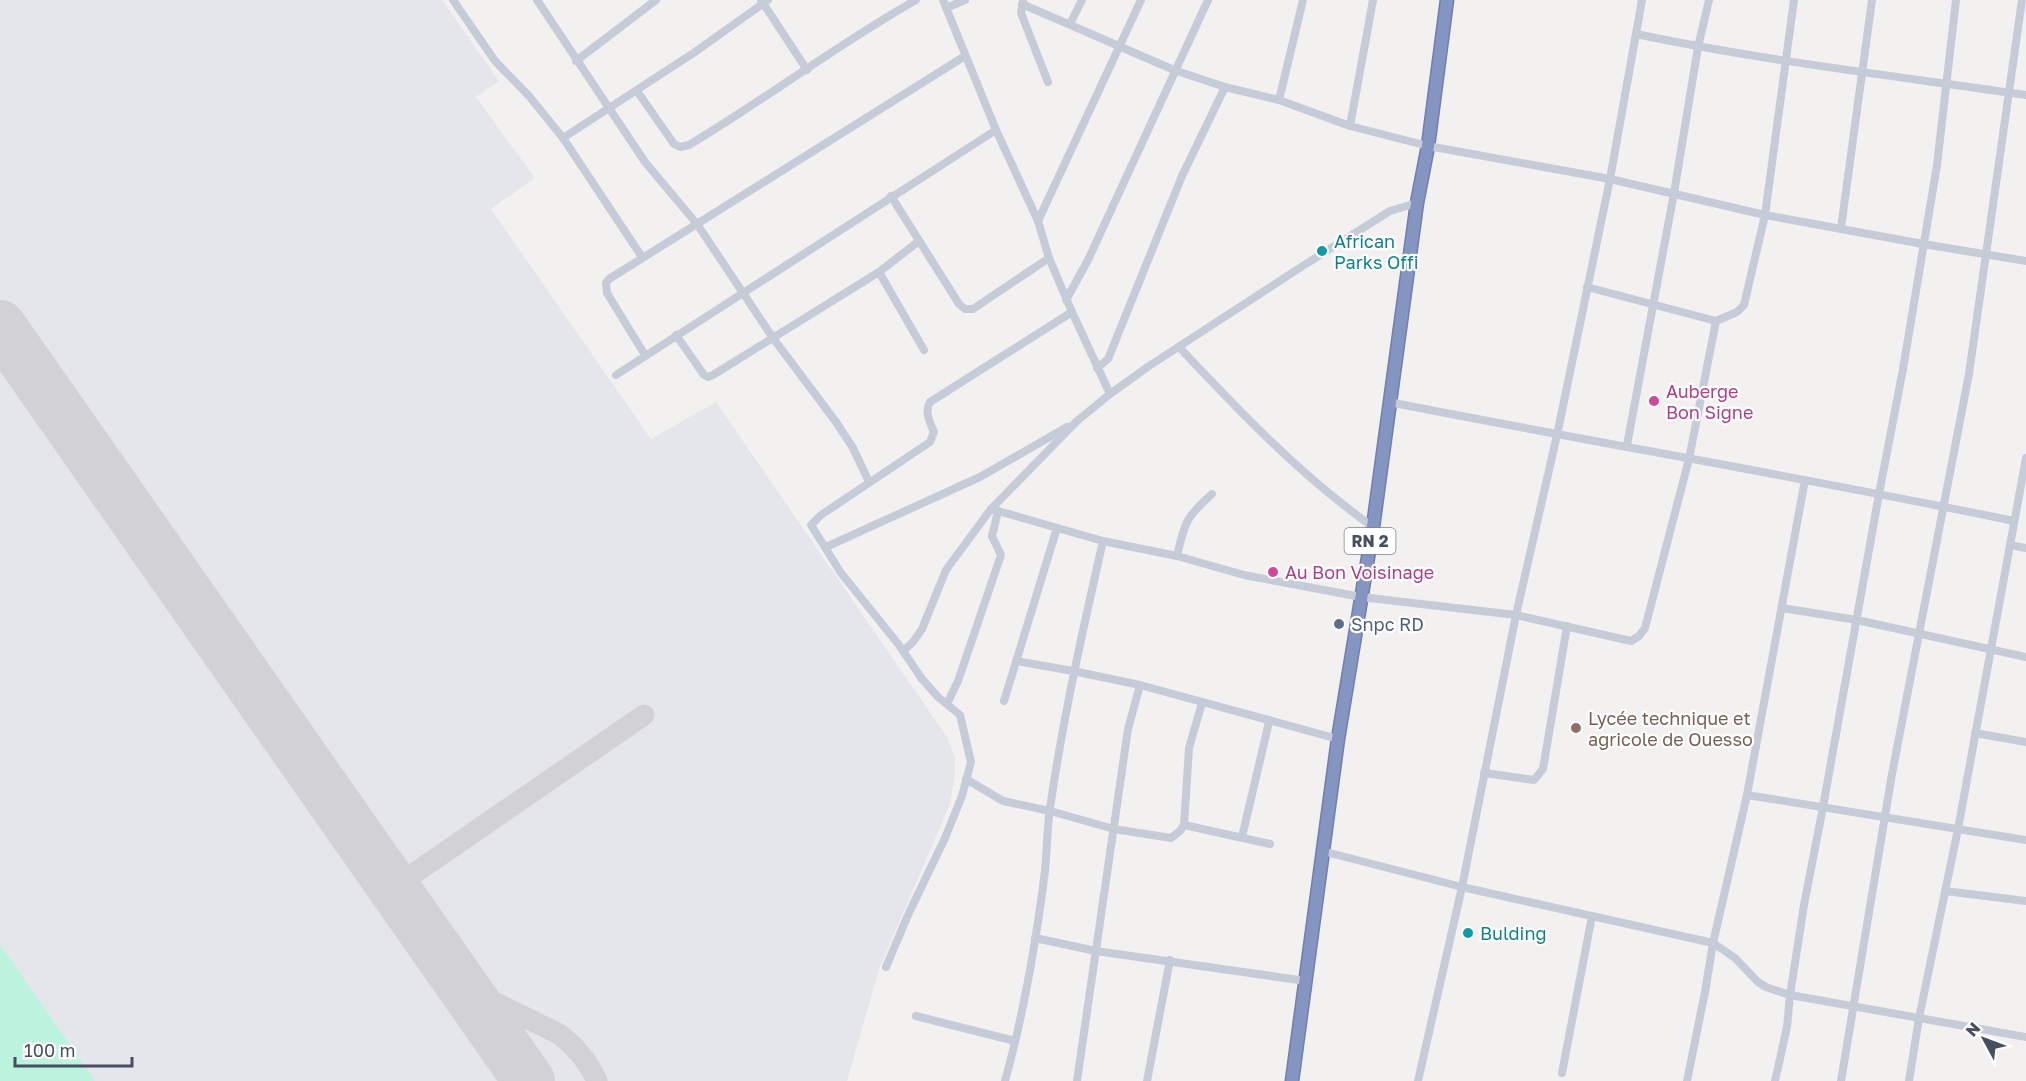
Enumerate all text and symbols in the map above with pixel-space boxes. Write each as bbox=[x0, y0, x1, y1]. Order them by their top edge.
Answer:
place label: African Parks Offi bbox=[1334, 230, 1418, 273]
marker: African Parks Offi bbox=[1315, 244, 1329, 258]
place label: Auberge Bon Signe bbox=[1666, 380, 1753, 423]
marker: Auberge Bon Signe bbox=[1647, 394, 1661, 408]
road number: RN 2 bbox=[1344, 528, 1396, 554]
place label: Au Bon Voisinage bbox=[1285, 561, 1434, 583]
marker: Au Bon Voisinage bbox=[1266, 565, 1280, 579]
place label: Snpc RD bbox=[1351, 613, 1424, 635]
marker: Snpc RD bbox=[1332, 617, 1346, 631]
place label: Lycée technique et agricole de Ouesso bbox=[1588, 707, 1753, 750]
marker: Lycée technique et agricole de Ouesso bbox=[1569, 721, 1583, 735]
place label: Bulding bbox=[1480, 922, 1547, 944]
marker: Bulding bbox=[1461, 926, 1475, 940]
north arrow bbox=[1954, 1009, 2014, 1069]
text: N bbox=[1961, 1018, 1984, 1040]
scale bar bbox=[15, 1030, 132, 1068]
text: 100 m bbox=[24, 1039, 75, 1061]

